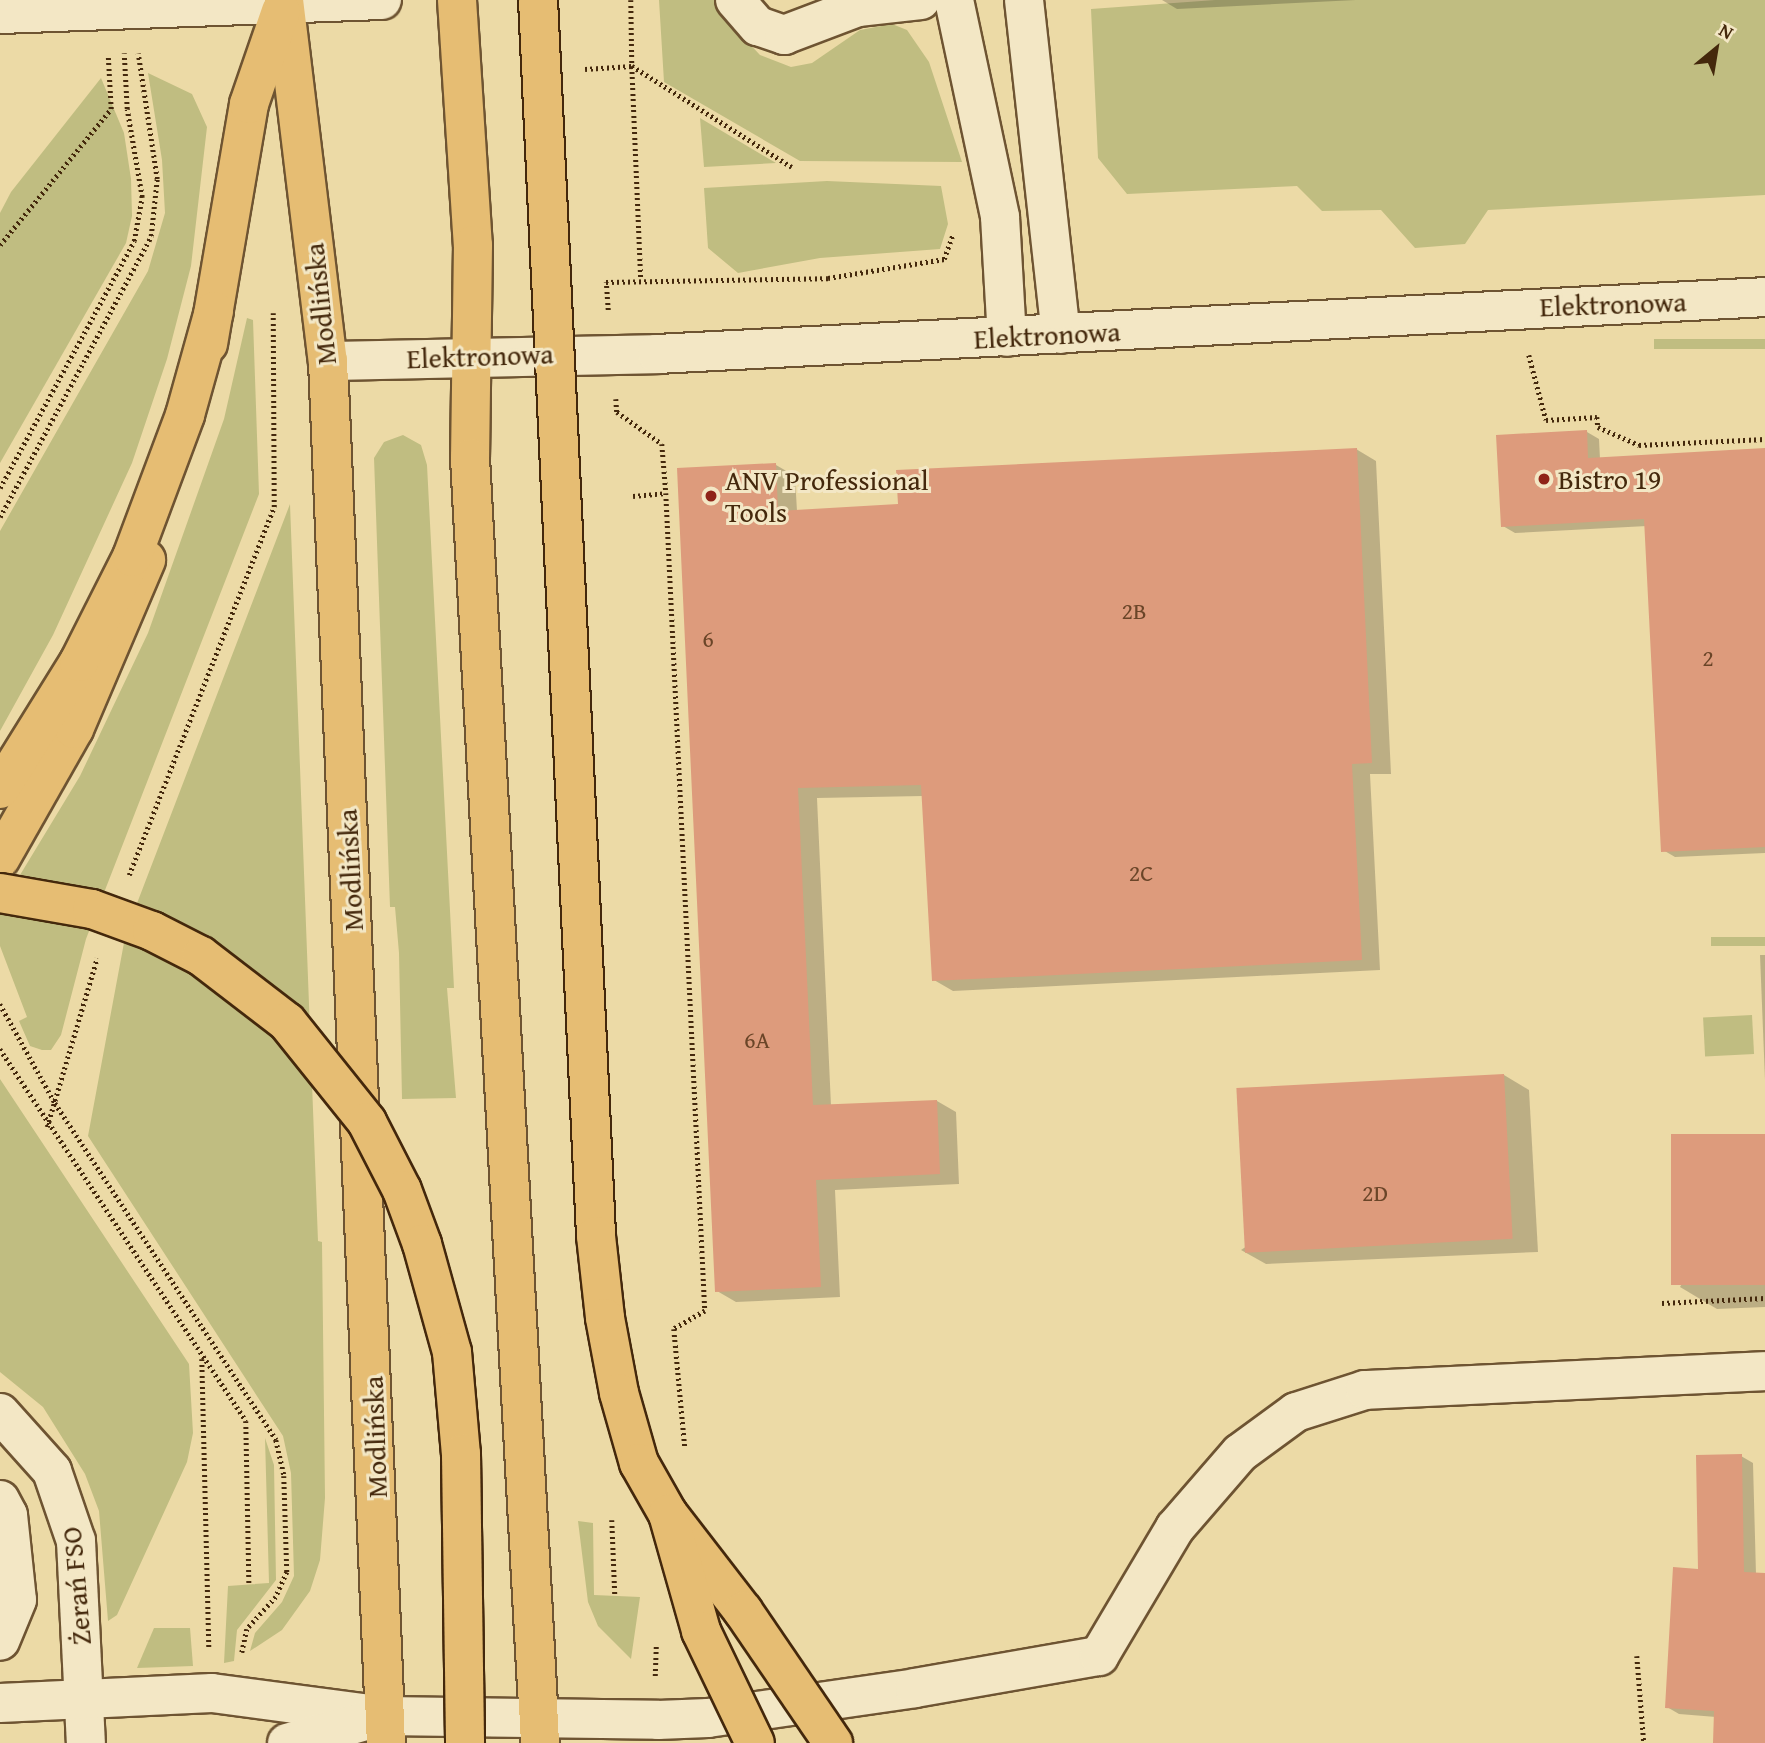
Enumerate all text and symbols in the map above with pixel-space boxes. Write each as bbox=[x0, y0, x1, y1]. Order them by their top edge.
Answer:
north arrow bbox=[1681, 14, 1751, 84]
text: N bbox=[1714, 16, 1739, 46]
street label: Modlińska bbox=[297, 241, 343, 367]
street label: Elektronowa bbox=[1539, 285, 1687, 323]
street label: Elektronowa bbox=[973, 314, 1121, 356]
street label: Elektronowa bbox=[406, 337, 554, 375]
place label: Bistro 19 bbox=[1558, 462, 1661, 496]
place label: ANV Professional Tools bbox=[725, 463, 929, 529]
marker: Bistro 19 bbox=[1536, 471, 1552, 487]
marker: ANV Professional Tools bbox=[703, 488, 719, 504]
house number: 2B bbox=[1121, 597, 1147, 625]
house number: 6 bbox=[702, 625, 714, 653]
house number: 2 bbox=[1702, 644, 1714, 672]
street label: Modlińska bbox=[330, 808, 370, 932]
house number: 2C bbox=[1129, 859, 1153, 887]
house number: 6A bbox=[744, 1026, 770, 1054]
house number: 2D bbox=[1362, 1179, 1388, 1207]
street label: Modlińska bbox=[356, 1375, 394, 1499]
street label: Żerań FSO bbox=[54, 1525, 98, 1647]

